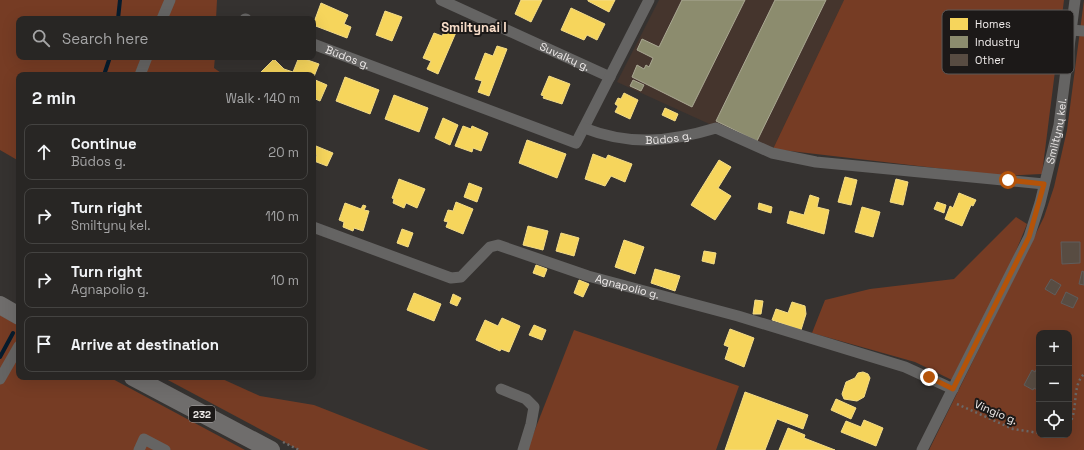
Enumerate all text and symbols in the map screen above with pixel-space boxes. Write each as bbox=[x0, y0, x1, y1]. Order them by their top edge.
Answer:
legend bbox=[942, 10, 1074, 74]
search box bbox=[16, 16, 316, 60]
text: Homes bbox=[975, 17, 1011, 31]
district label: Smiltynai I bbox=[441, 19, 507, 36]
icon: search bbox=[30, 27, 52, 49]
text: Search here bbox=[62, 29, 148, 48]
text: Industry bbox=[975, 35, 1020, 49]
street label: Suvalkų g. bbox=[537, 39, 592, 74]
street label: Būdos g. bbox=[323, 42, 372, 72]
text: Other bbox=[975, 53, 1005, 67]
text: 2 min bbox=[32, 87, 76, 109]
text: Walk · 140 m bbox=[226, 90, 300, 107]
street label: Smiltynų kel. bbox=[1043, 97, 1069, 166]
street label: Būdos g. bbox=[645, 128, 693, 147]
text: Continue bbox=[71, 134, 137, 153]
icon: ahead bbox=[33, 141, 55, 163]
text: 20 m bbox=[268, 144, 299, 161]
text: Būdos g. bbox=[71, 153, 126, 170]
route start bbox=[999, 171, 1017, 189]
text: Turn right bbox=[71, 198, 142, 217]
icon: right bbox=[33, 205, 55, 227]
text: 110 m bbox=[265, 208, 299, 225]
text: Smiltynų kel. bbox=[71, 217, 150, 234]
text: Turn right bbox=[71, 262, 142, 281]
icon: right bbox=[33, 269, 55, 291]
street label: Agnapolio g. bbox=[594, 271, 661, 302]
text: 10 m bbox=[271, 272, 299, 289]
text: Agnapolio g. bbox=[71, 281, 149, 298]
map controls bbox=[1036, 330, 1072, 438]
button: + bbox=[1036, 330, 1072, 366]
icon: arrive bbox=[33, 333, 55, 355]
text: Arrive at destination bbox=[71, 335, 219, 354]
button: − bbox=[1036, 366, 1072, 402]
route end bbox=[920, 368, 938, 386]
street label: Vingio g. bbox=[972, 397, 1020, 427]
button: locate bbox=[1036, 402, 1072, 438]
road number: 232 bbox=[189, 406, 215, 422]

